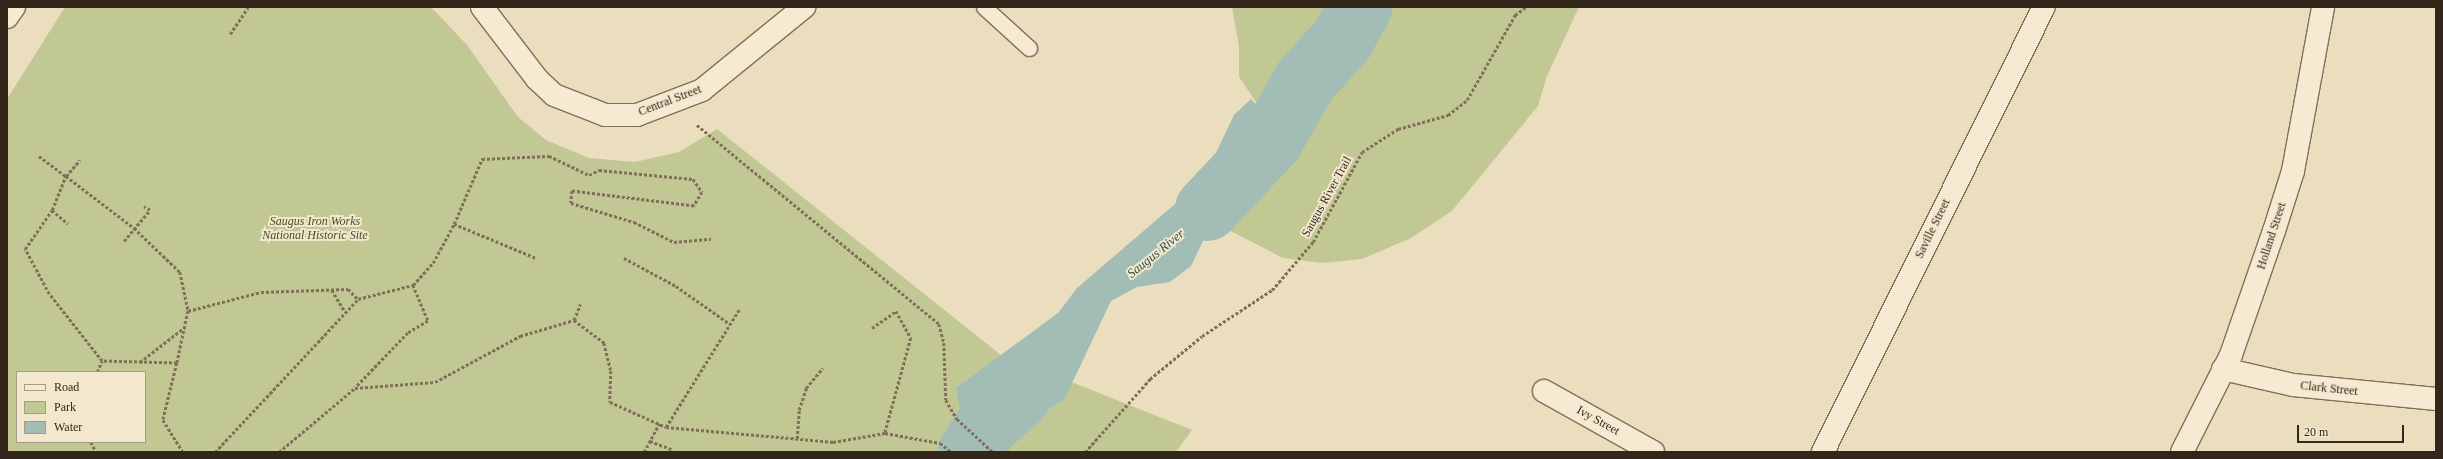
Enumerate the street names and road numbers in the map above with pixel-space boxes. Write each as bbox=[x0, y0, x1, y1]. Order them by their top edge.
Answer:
street label: Central Street bbox=[636, 82, 704, 120]
street label: Saugus River Trail bbox=[1299, 154, 1355, 240]
street label: Saville Street bbox=[1912, 197, 1954, 261]
street label: Holland Street bbox=[2254, 201, 2290, 271]
street label: Clark Street bbox=[2300, 379, 2358, 399]
street label: Ivy Street bbox=[1574, 403, 1622, 439]

